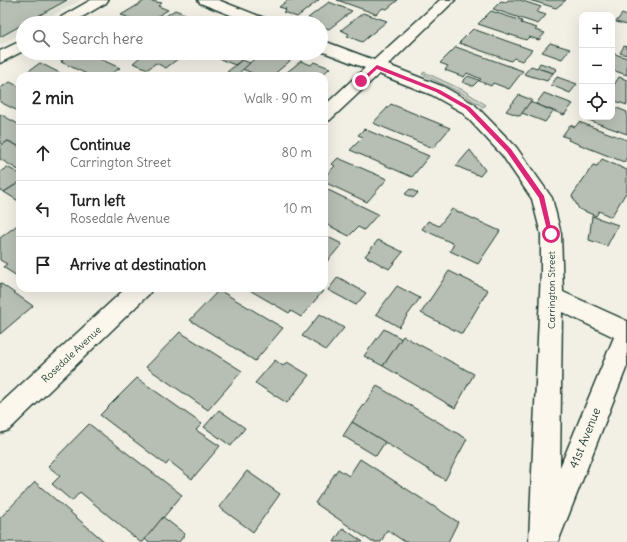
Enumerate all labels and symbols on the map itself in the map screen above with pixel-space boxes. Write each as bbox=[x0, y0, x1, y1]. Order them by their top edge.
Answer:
route end bbox=[352, 72, 370, 90]
route start bbox=[542, 225, 560, 243]
street label: Carrington Street bbox=[545, 250, 558, 329]
street label: Rosedale Avenue bbox=[39, 323, 104, 385]
street label: 41st Avenue bbox=[566, 405, 604, 470]

